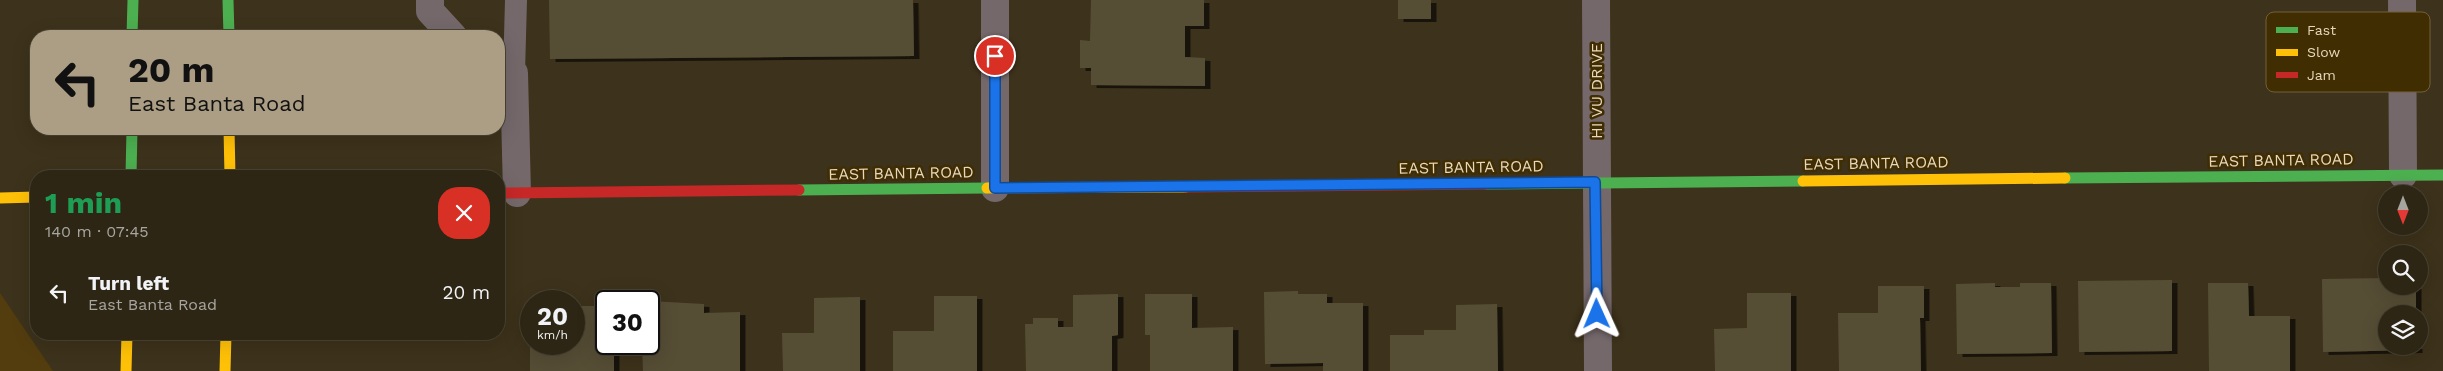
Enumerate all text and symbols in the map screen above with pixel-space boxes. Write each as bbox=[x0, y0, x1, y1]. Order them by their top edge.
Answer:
legend bbox=[2266, 12, 2430, 92]
text: Fast bbox=[2307, 22, 2336, 38]
pin bbox=[974, 35, 1016, 77]
icon: arrive bbox=[981, 42, 1009, 70]
street label: HI VU DRIVE bbox=[1587, 43, 1606, 139]
text: Slow bbox=[2307, 44, 2340, 60]
text: 20 m bbox=[128, 49, 214, 91]
icon: left bbox=[45, 50, 110, 115]
text: Jam bbox=[2307, 67, 2336, 83]
text: East Banta Road bbox=[128, 91, 305, 116]
street label: EAST BANTA ROAD bbox=[2208, 149, 2354, 171]
street label: EAST BANTA ROAD bbox=[1803, 152, 1949, 174]
street label: EAST BANTA ROAD bbox=[1398, 156, 1544, 178]
street label: EAST BANTA ROAD bbox=[828, 162, 974, 184]
text: 1 min bbox=[45, 185, 122, 220]
north arrow bbox=[2378, 185, 2428, 235]
map controls bbox=[2378, 185, 2428, 355]
button: close bbox=[438, 187, 490, 239]
text: 140 m · 07:45 bbox=[45, 222, 149, 241]
button: search bbox=[2378, 245, 2428, 295]
text: Turn left bbox=[88, 272, 169, 295]
icon: left bbox=[45, 279, 73, 307]
text: 20 m bbox=[443, 281, 490, 304]
position arrow bbox=[1570, 287, 1622, 339]
speed limit sign: 30 bbox=[595, 290, 660, 355]
text: East Banta Road bbox=[88, 295, 217, 314]
text: 20 bbox=[537, 302, 568, 331]
button: layers bbox=[2378, 305, 2428, 355]
text: km/h bbox=[537, 328, 568, 342]

